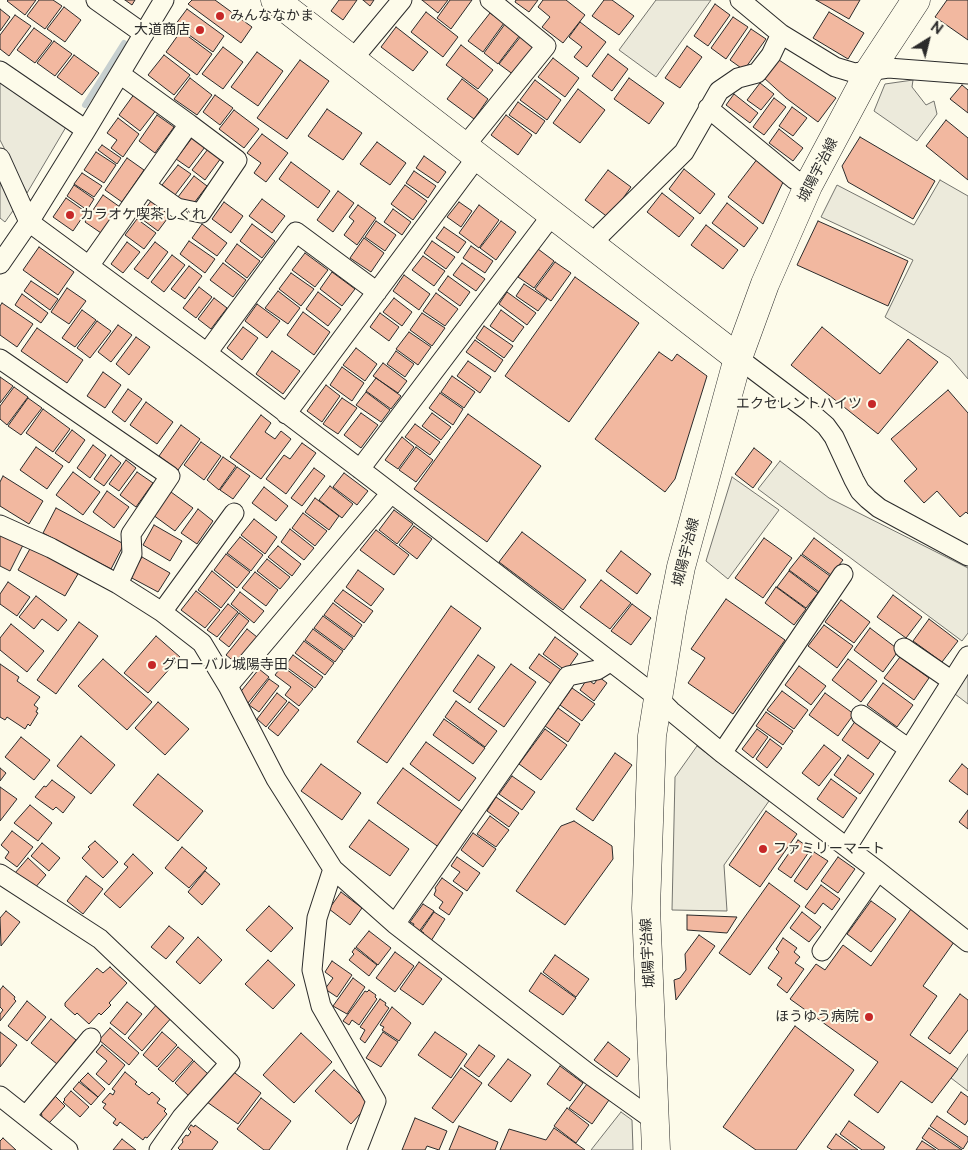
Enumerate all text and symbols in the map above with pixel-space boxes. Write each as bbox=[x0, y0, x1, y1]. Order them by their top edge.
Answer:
place label: みんななかま bbox=[230, 8, 314, 24]
marker: みんななかま bbox=[214, 10, 226, 22]
north arrow bbox=[903, 15, 953, 65]
text: N bbox=[928, 18, 946, 37]
place label: 大道商店 bbox=[134, 22, 190, 38]
marker: 大道商店 bbox=[194, 24, 206, 36]
street label: 城陽宇治線 bbox=[795, 135, 841, 205]
place label: カラオケ喫茶しぐれ bbox=[80, 207, 206, 223]
marker: カラオケ喫茶しぐれ bbox=[64, 209, 76, 221]
place label: エクセレントハイツ bbox=[736, 396, 862, 412]
marker: エクセレントハイツ bbox=[866, 398, 878, 410]
street label: 城陽宇治線 bbox=[669, 516, 703, 588]
place label: グローバル城陽寺田 bbox=[162, 657, 288, 673]
marker: グローバル城陽寺田 bbox=[146, 659, 158, 671]
place label: ファミリーマート bbox=[773, 841, 885, 857]
marker: ファミリーマート bbox=[757, 843, 769, 855]
street label: 城陽宇治線 bbox=[638, 918, 658, 988]
place label: ほうゆう病院 bbox=[775, 1009, 859, 1025]
marker: ほうゆう病院 bbox=[863, 1011, 875, 1023]

